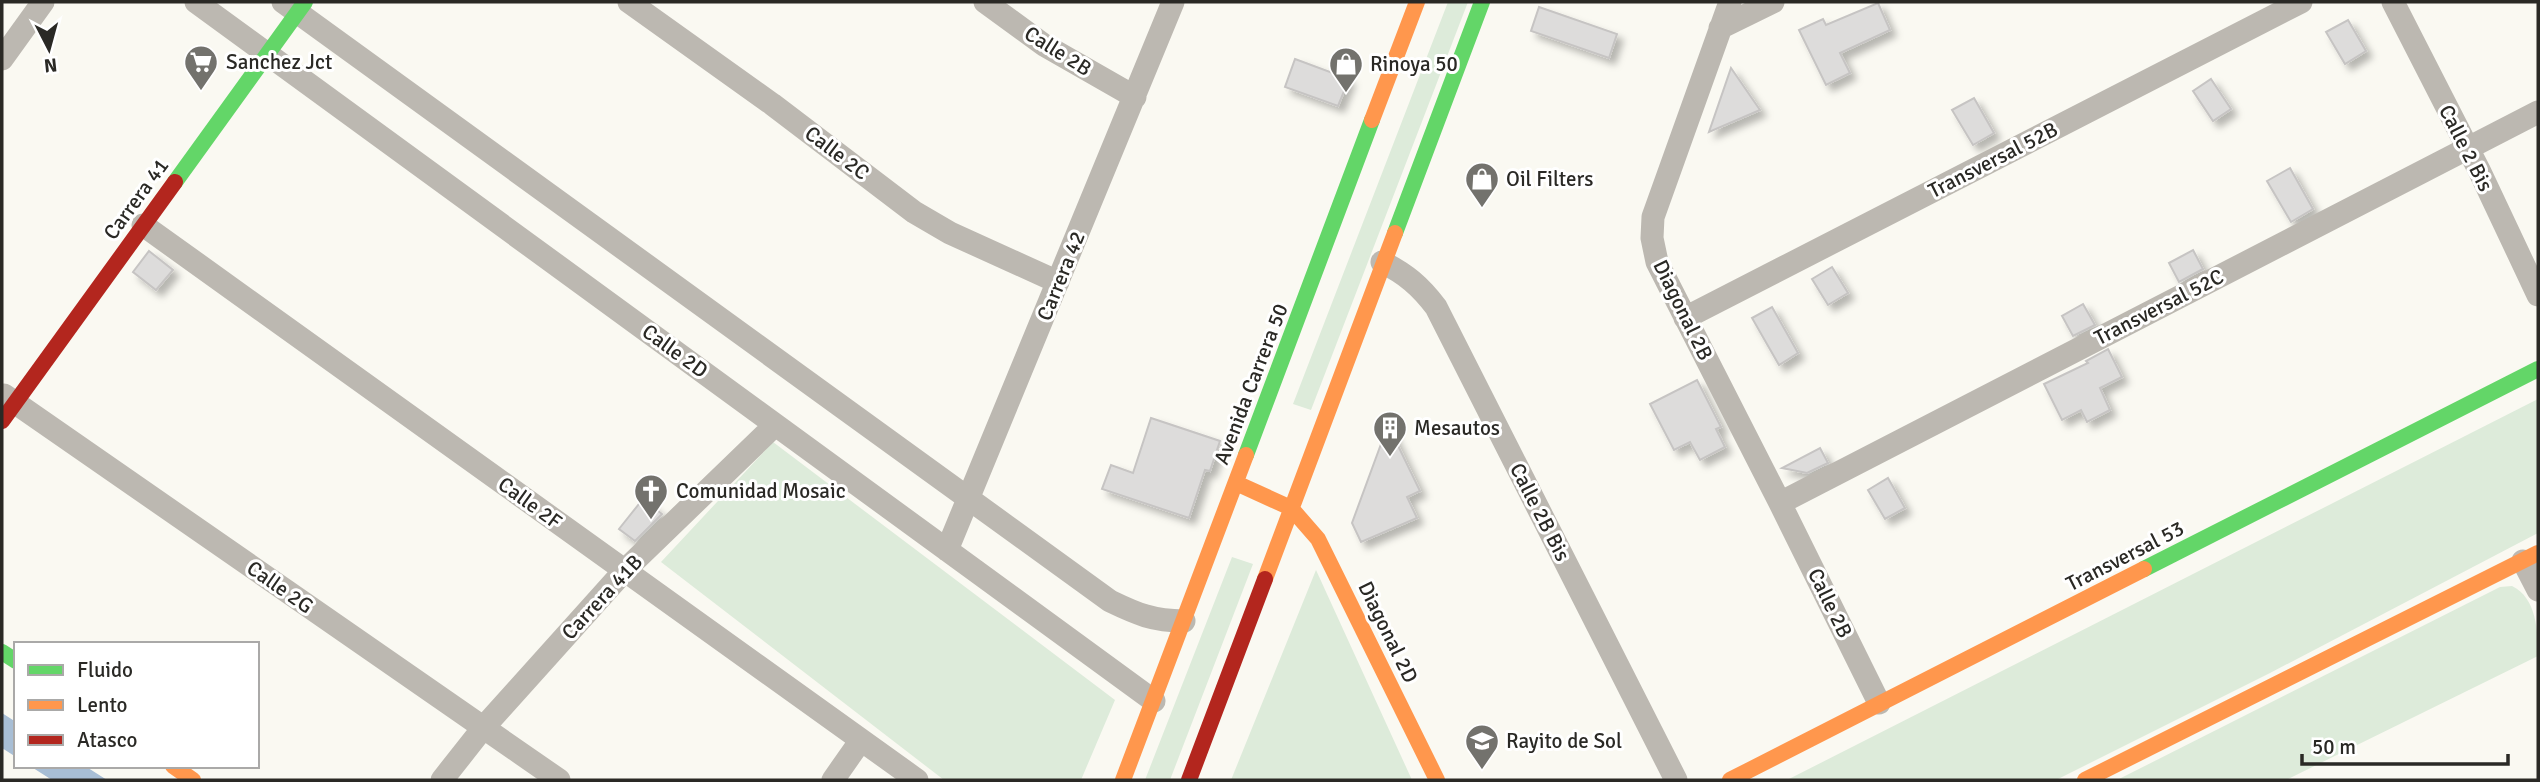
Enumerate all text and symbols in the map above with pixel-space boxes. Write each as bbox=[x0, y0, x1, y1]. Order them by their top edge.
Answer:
north arrow bbox=[14, 14, 84, 84]
street label: Calle 2B bbox=[1020, 20, 1096, 82]
supermarket icon: Sanchez Jct bbox=[182, 43, 220, 92]
shop icon: Rinoya 50 bbox=[1327, 45, 1365, 94]
place label: Sanchez Jct bbox=[226, 49, 332, 75]
place label: Rinoya 50 bbox=[1370, 51, 1458, 77]
text: N bbox=[43, 52, 58, 78]
street label: Calle 2 Bis bbox=[2433, 100, 2499, 196]
street label: Transversal 52B bbox=[1924, 116, 2062, 204]
street label: Calle 2C bbox=[800, 120, 874, 186]
street label: Carrera 41 bbox=[98, 153, 174, 245]
shop icon: Oil Filters bbox=[1463, 160, 1501, 209]
place label: Oil Filters bbox=[1506, 166, 1593, 192]
street label: Carrera 42 bbox=[1031, 227, 1091, 325]
street label: Diagonal 2B bbox=[1647, 255, 1719, 365]
street label: Transversal 52C bbox=[2090, 263, 2228, 351]
street label: Avenida Carrera 50 bbox=[1208, 300, 1294, 468]
street label: Calle 2D bbox=[637, 318, 713, 384]
building icon: Mesautos bbox=[1371, 409, 1409, 458]
place label: Mesautos bbox=[1414, 415, 1500, 441]
street label: Calle 2B Bis bbox=[1504, 459, 1576, 565]
street label: Calle 2F bbox=[493, 471, 567, 535]
church icon: Comunidad Mosaic bbox=[632, 472, 670, 521]
place label: Comunidad Mosaic bbox=[676, 478, 846, 504]
street label: Transversal 53 bbox=[2062, 515, 2188, 597]
street label: Carrera 41B bbox=[556, 549, 648, 645]
street label: Calle 2G bbox=[242, 555, 318, 619]
street label: Calle 2B bbox=[1802, 564, 1858, 642]
street label: Diagonal 2D bbox=[1352, 577, 1424, 687]
legend bbox=[14, 642, 259, 768]
text: Fluido bbox=[77, 657, 133, 683]
text: Lento bbox=[77, 692, 127, 718]
school or university icon: Rayito de Sol bbox=[1463, 722, 1501, 771]
scale bar bbox=[2302, 722, 2508, 766]
text: Atasco bbox=[77, 727, 137, 753]
place label: Rayito de Sol bbox=[1506, 728, 1622, 754]
text: 50 m bbox=[2312, 734, 2356, 760]

